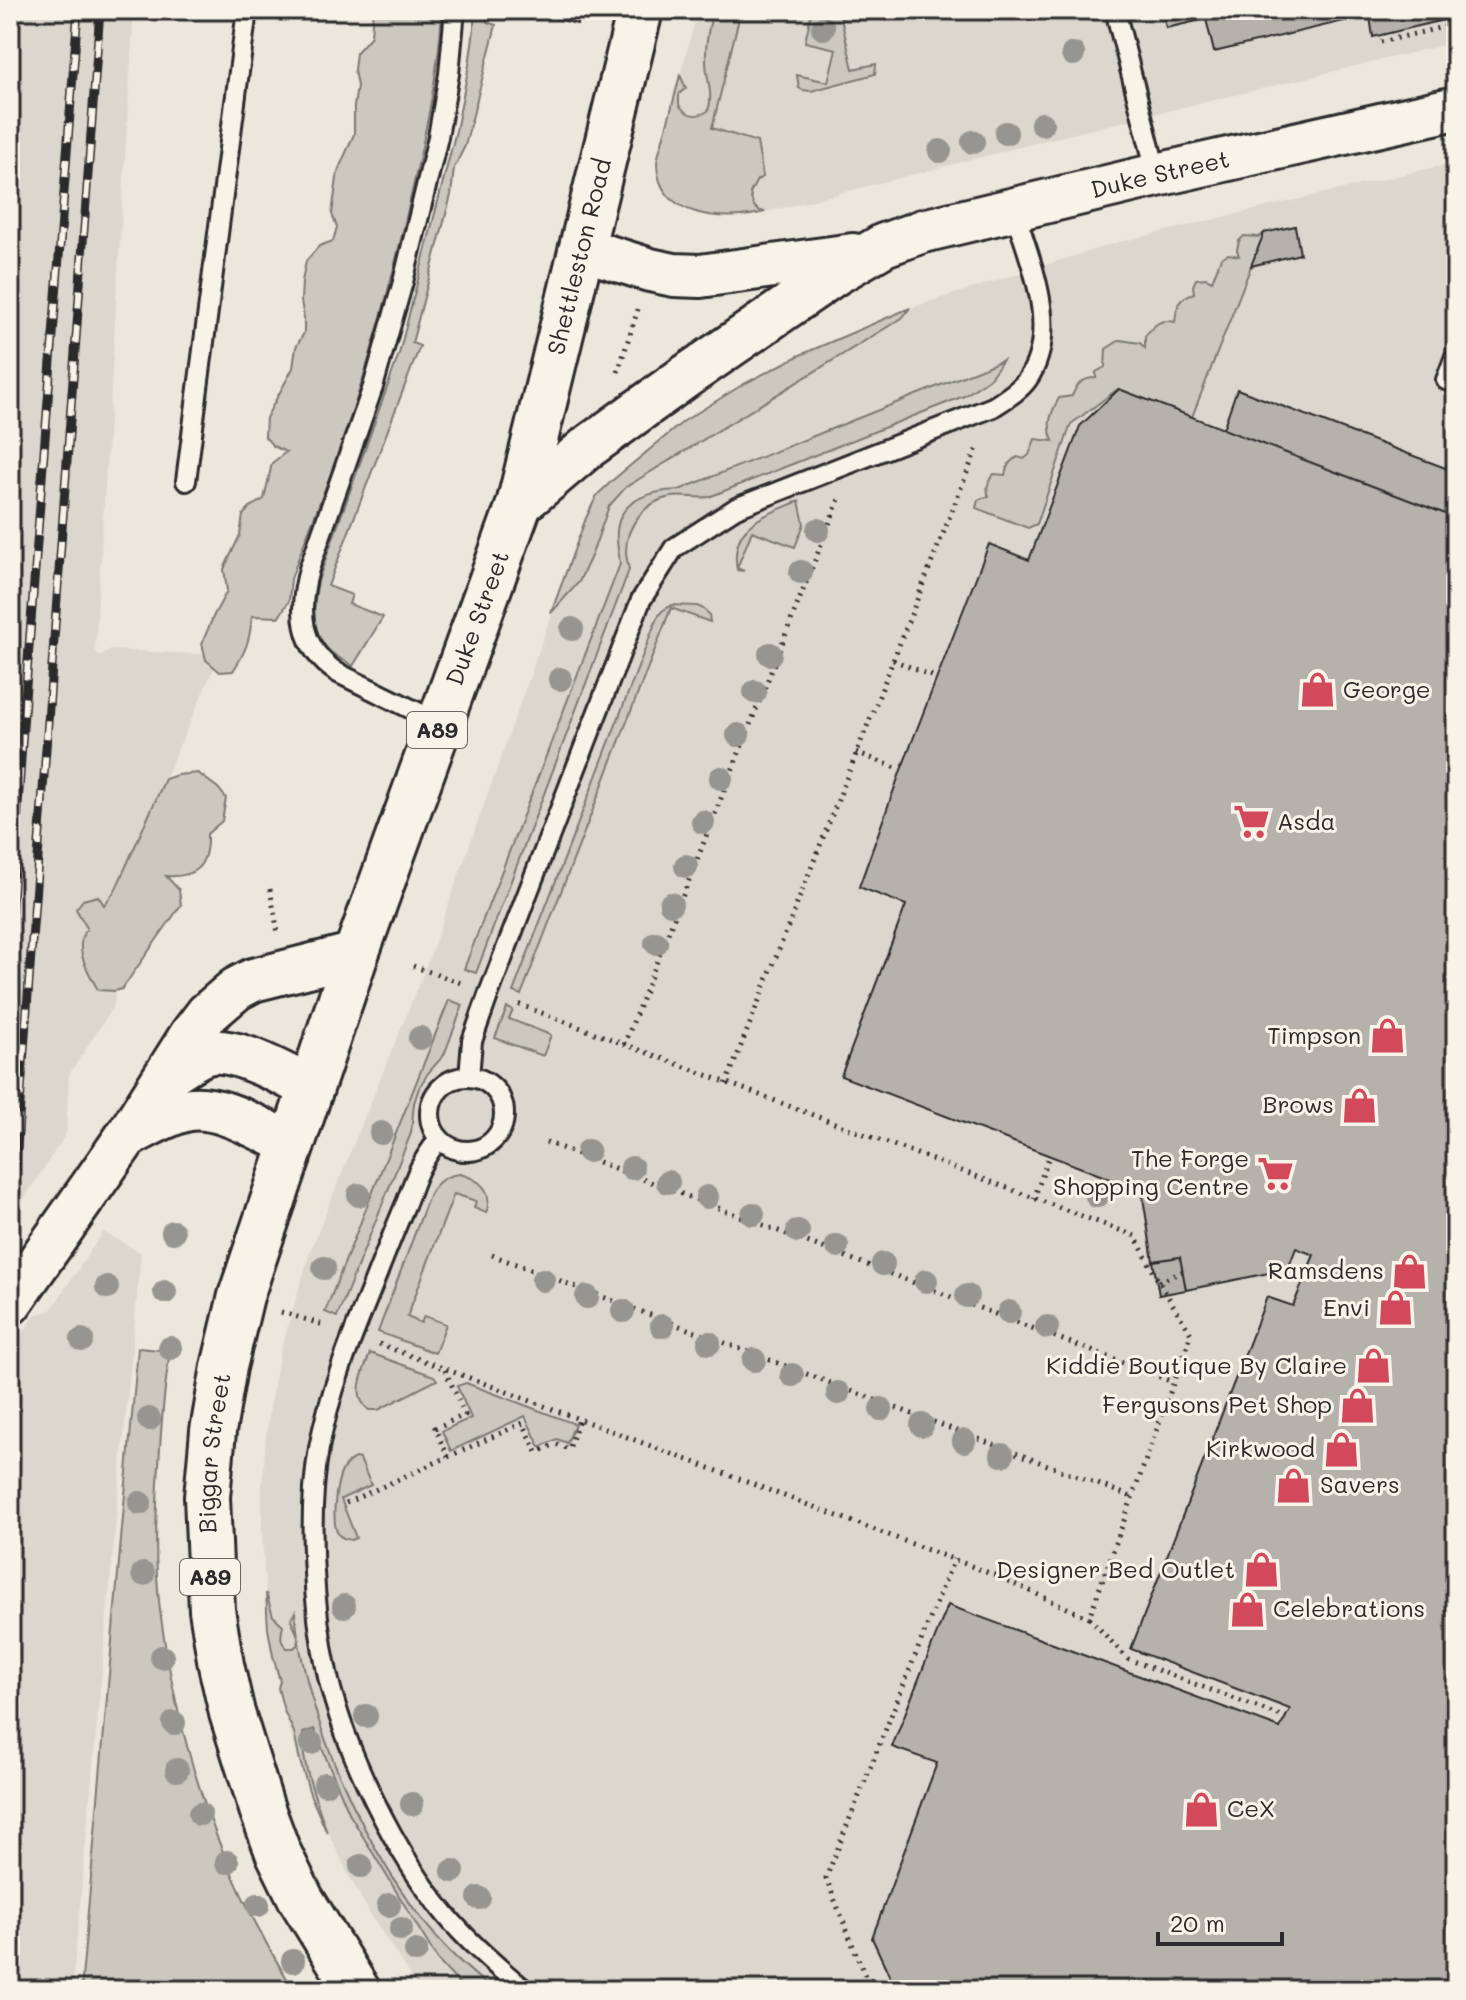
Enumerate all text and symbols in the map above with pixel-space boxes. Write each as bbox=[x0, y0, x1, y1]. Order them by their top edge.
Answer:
street label: Duke Street bbox=[1087, 142, 1232, 204]
street label: Shettleston Road bbox=[539, 155, 617, 358]
street label: Duke Street bbox=[438, 546, 515, 689]
shop icon: George bbox=[1298, 671, 1336, 709]
place label: George bbox=[1343, 673, 1431, 704]
road number: A89 bbox=[407, 712, 467, 748]
supermarket icon: Asda bbox=[1232, 803, 1270, 841]
place label: Asda bbox=[1277, 805, 1335, 836]
shop icon: Timpson bbox=[1368, 1017, 1406, 1055]
place label: Timpson bbox=[1267, 1019, 1361, 1050]
shop icon: Brows bbox=[1341, 1086, 1379, 1124]
place label: Brows bbox=[1263, 1088, 1334, 1119]
place label: The Forge Shopping Centre bbox=[1053, 1142, 1249, 1201]
supermarket icon: The Forge Shopping Centre bbox=[1256, 1154, 1294, 1192]
shop icon: Ramsdens bbox=[1391, 1252, 1429, 1290]
place label: Ramsdens bbox=[1268, 1254, 1384, 1285]
shop icon: Envi bbox=[1377, 1289, 1415, 1327]
place label: Envi bbox=[1323, 1291, 1370, 1322]
shop icon: Kiddie Boutique By Claire bbox=[1354, 1347, 1392, 1385]
place label: Kiddie Boutique By Claire bbox=[1046, 1349, 1347, 1380]
street label: Biggar Street bbox=[190, 1370, 237, 1534]
shop icon: Fergusons Pet Shop bbox=[1339, 1386, 1377, 1424]
place label: Fergusons Pet Shop bbox=[1102, 1388, 1332, 1419]
shop icon: Kirkwood bbox=[1322, 1430, 1360, 1468]
place label: Kirkwood bbox=[1206, 1432, 1315, 1463]
shop icon: Savers bbox=[1275, 1466, 1313, 1504]
place label: Savers bbox=[1320, 1468, 1400, 1499]
shop icon: Designer Bed Outlet bbox=[1242, 1551, 1280, 1589]
place label: Designer Bed Outlet bbox=[996, 1553, 1235, 1584]
road number: A89 bbox=[180, 1559, 240, 1595]
shop icon: Celebrations bbox=[1228, 1590, 1266, 1628]
place label: Celebrations bbox=[1273, 1592, 1425, 1623]
shop icon: CeX bbox=[1182, 1790, 1220, 1828]
place label: CeX bbox=[1227, 1792, 1275, 1823]
scale bar bbox=[1158, 1896, 1282, 1946]
text: 20 m bbox=[1170, 1907, 1225, 1938]

